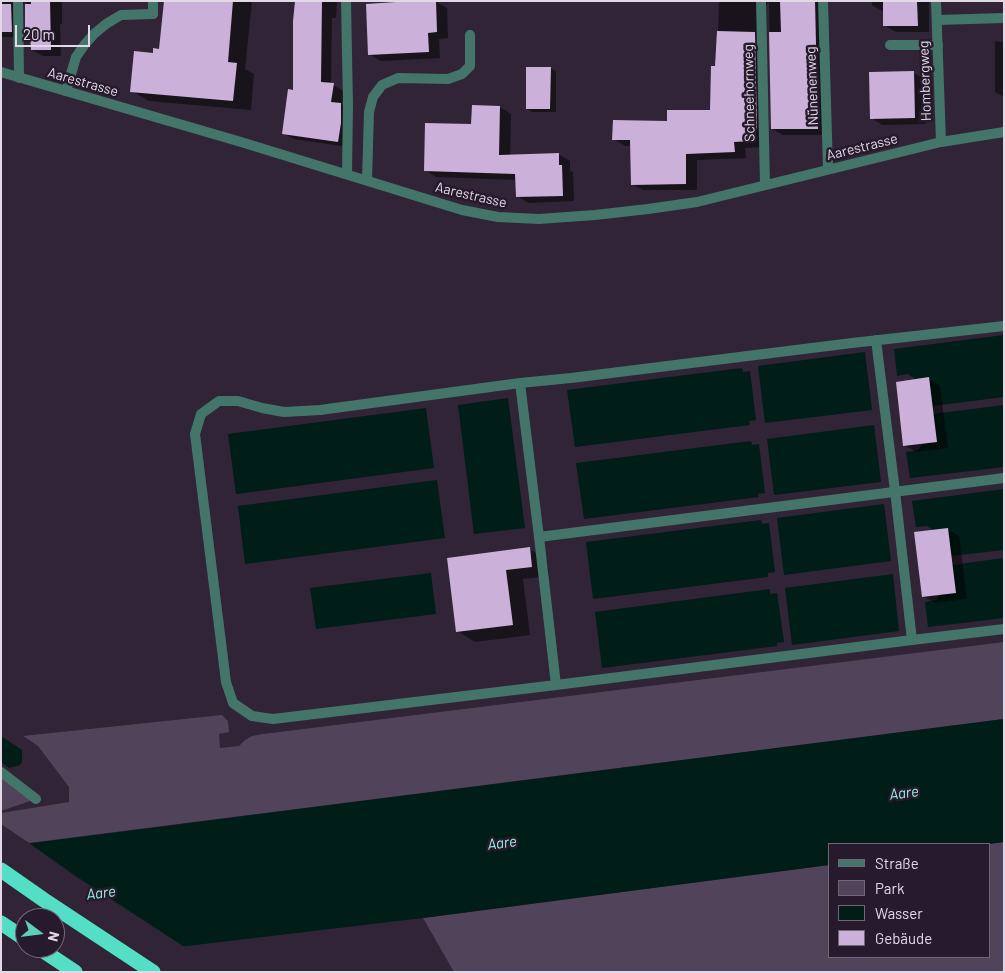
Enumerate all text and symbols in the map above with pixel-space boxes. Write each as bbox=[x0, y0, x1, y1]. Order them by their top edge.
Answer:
scale bar bbox=[18, 15, 92, 47]
text: 20 m bbox=[23, 25, 55, 43]
street label: Hombergweg bbox=[915, 40, 935, 122]
street label: Schneehornweg bbox=[740, 44, 758, 142]
street label: Nünenenweg bbox=[802, 46, 822, 126]
street label: Aarestrasse bbox=[46, 64, 120, 100]
street label: Aarestrasse bbox=[825, 130, 899, 164]
street label: Aarestrasse bbox=[434, 179, 508, 211]
water label: Aare bbox=[888, 782, 920, 804]
water label: Aare bbox=[486, 832, 518, 854]
legend bbox=[828, 843, 990, 958]
text: Straße bbox=[875, 854, 919, 872]
text: Park bbox=[875, 879, 904, 897]
water label: Aare bbox=[85, 882, 117, 904]
text: Wasser bbox=[875, 904, 923, 922]
north arrow bbox=[15, 908, 65, 958]
text: Gebäude bbox=[875, 929, 932, 947]
text: N bbox=[45, 930, 63, 943]

